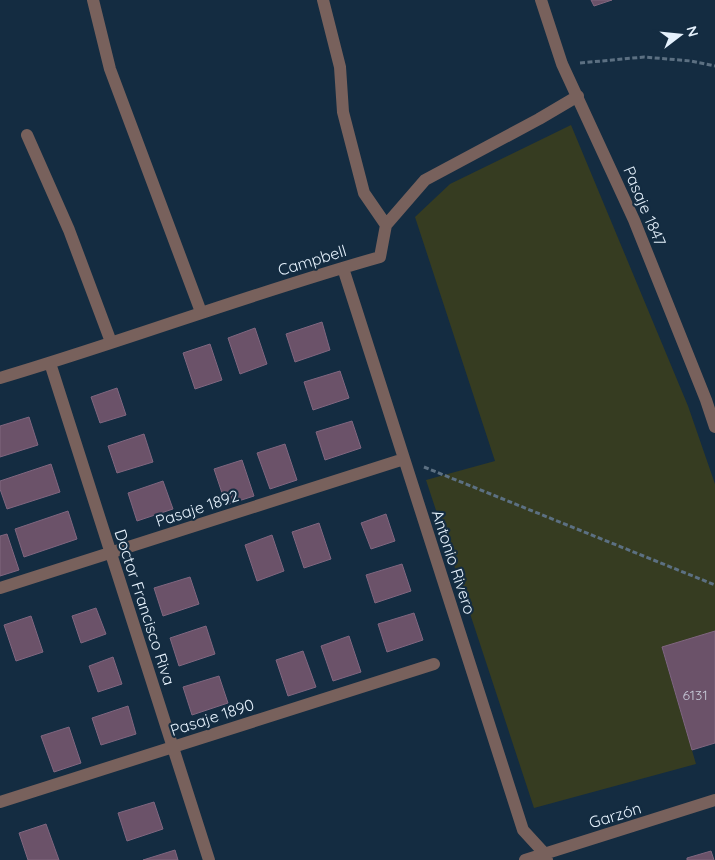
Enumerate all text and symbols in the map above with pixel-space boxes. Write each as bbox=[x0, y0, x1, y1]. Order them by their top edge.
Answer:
north arrow bbox=[655, 10, 705, 60]
text: N bbox=[682, 24, 703, 39]
street label: Pasaje 1847 bbox=[619, 163, 671, 249]
street label: Campbell bbox=[275, 240, 349, 280]
street label: Pasaje 1892 bbox=[153, 485, 241, 531]
street label: Antonio Rivero bbox=[428, 507, 480, 617]
street label: Doctor Francisco Riva bbox=[110, 527, 180, 687]
house number: 6131 bbox=[682, 686, 708, 704]
street label: Pasaje 1890 bbox=[167, 694, 257, 740]
street label: Garzón bbox=[586, 798, 644, 832]

